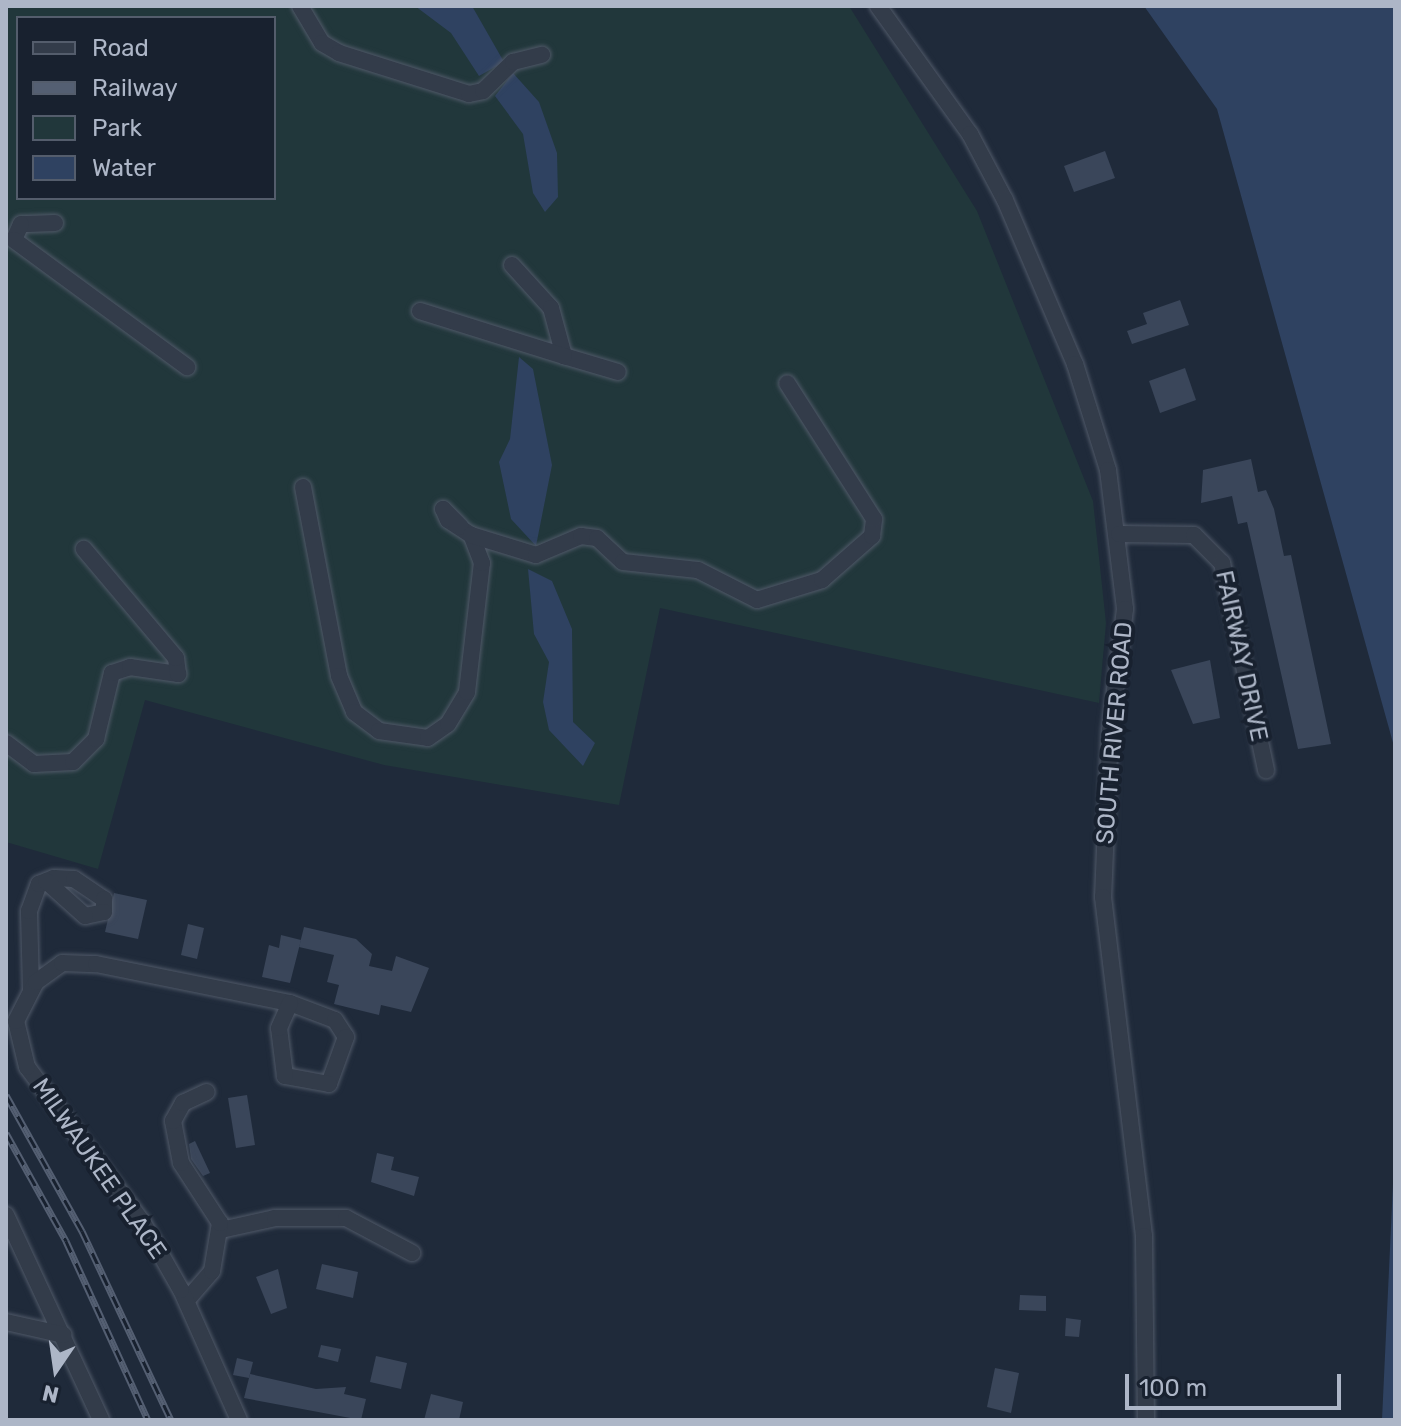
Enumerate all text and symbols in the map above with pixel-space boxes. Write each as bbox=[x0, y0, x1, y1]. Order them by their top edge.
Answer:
legend bbox=[16, 16, 276, 200]
text: Road bbox=[92, 34, 149, 62]
text: Railway bbox=[92, 74, 178, 102]
text: Park bbox=[92, 114, 142, 142]
text: Water bbox=[92, 154, 156, 182]
street label: FAIRWAY DRIVE bbox=[1209, 568, 1273, 744]
street label: SOUTH RIVER ROAD bbox=[1091, 621, 1139, 845]
street label: MILWAUKEE PLACE bbox=[26, 1073, 172, 1265]
north arrow bbox=[16, 1330, 96, 1410]
scale bar bbox=[1129, 1358, 1345, 1408]
text: 100 m bbox=[1139, 1374, 1207, 1402]
text: N bbox=[40, 1379, 61, 1409]

